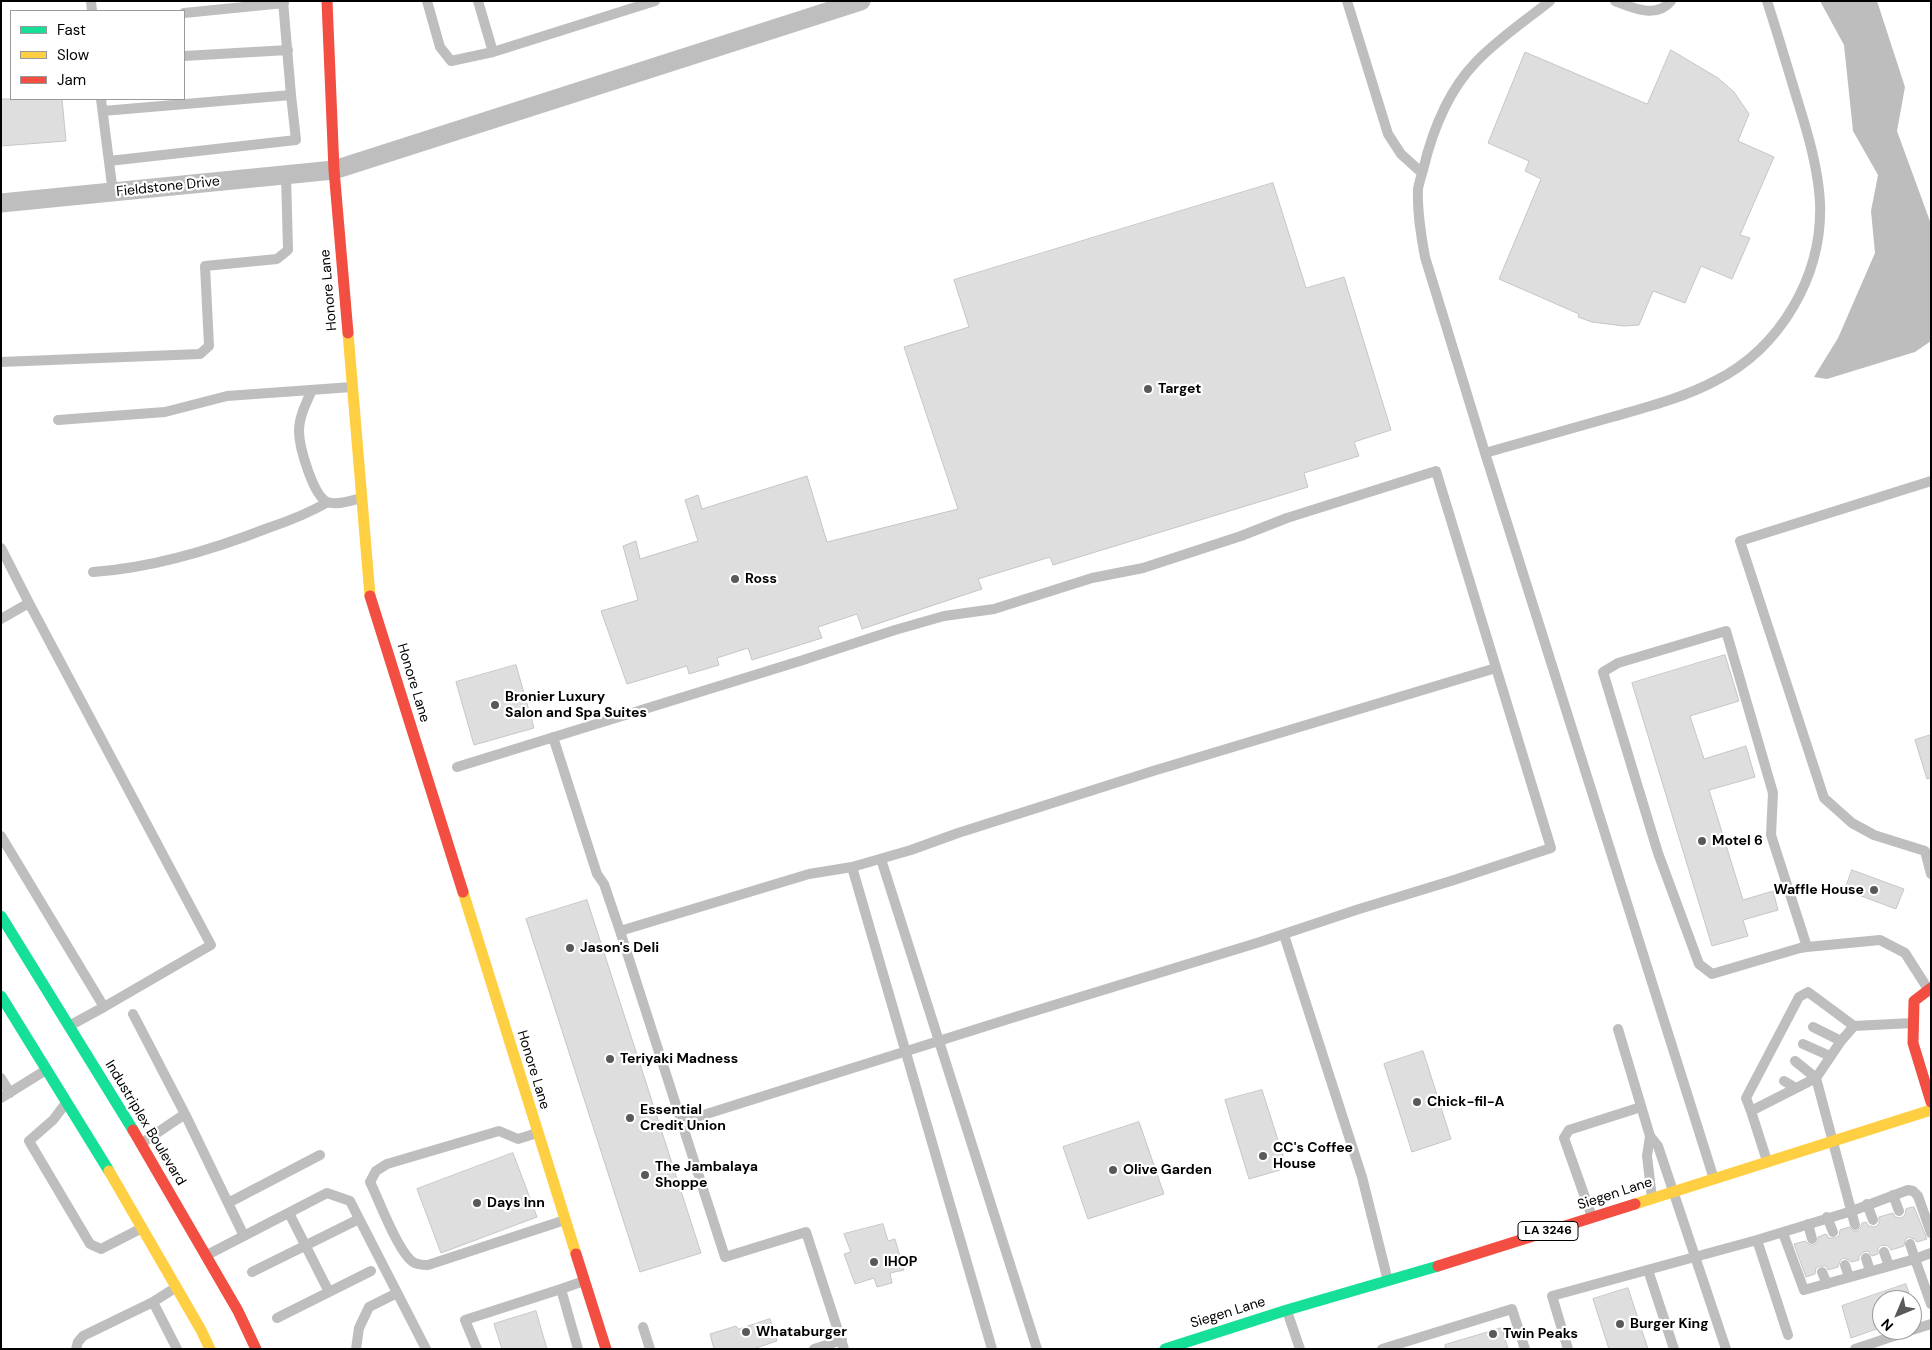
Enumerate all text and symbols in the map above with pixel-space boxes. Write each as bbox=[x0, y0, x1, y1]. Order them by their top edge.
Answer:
legend bbox=[10, 10, 185, 100]
text: Fast bbox=[57, 20, 86, 40]
text: Slow bbox=[57, 45, 89, 65]
text: Jam bbox=[57, 70, 86, 90]
street label: Fieldstone Drive bbox=[115, 173, 221, 201]
street label: Honore Lane bbox=[317, 249, 341, 331]
place label: Target bbox=[1158, 381, 1201, 397]
marker: Target bbox=[1142, 383, 1154, 395]
place label: Ross bbox=[745, 571, 777, 587]
marker: Ross bbox=[729, 573, 741, 585]
street label: Honore Lane bbox=[393, 641, 433, 725]
place label: Bronier Luxury Salon and Spa Suites bbox=[505, 689, 647, 722]
marker: Bronier Luxury Salon and Spa Suites bbox=[489, 699, 501, 711]
place label: Motel 6 bbox=[1712, 833, 1763, 849]
marker: Motel 6 bbox=[1696, 835, 1708, 847]
place label: Waffle House bbox=[1773, 882, 1864, 898]
marker: Waffle House bbox=[1868, 884, 1880, 896]
place label: Jason's Deli bbox=[580, 940, 659, 956]
marker: Jason's Deli bbox=[564, 942, 576, 954]
street label: Honore Lane bbox=[513, 1028, 553, 1112]
place label: Teriyaki Madness bbox=[620, 1051, 738, 1067]
marker: Teriyaki Madness bbox=[604, 1053, 616, 1065]
street label: Industriplex Boulevard bbox=[101, 1057, 189, 1189]
place label: Chick-fil-A bbox=[1427, 1094, 1504, 1110]
marker: Chick-fil-A bbox=[1411, 1096, 1423, 1108]
place label: Essential Credit Union bbox=[640, 1102, 726, 1134]
marker: Essential Credit Union bbox=[624, 1112, 636, 1124]
place label: CC's Coffee House bbox=[1273, 1140, 1353, 1172]
marker: CC's Coffee House bbox=[1257, 1150, 1269, 1162]
place label: The Jambalaya Shoppe bbox=[655, 1159, 758, 1192]
place label: Olive Garden bbox=[1123, 1162, 1212, 1178]
marker: Olive Garden bbox=[1107, 1164, 1119, 1176]
marker: The Jambalaya Shoppe bbox=[639, 1169, 651, 1181]
street label: Siegen Lane bbox=[1575, 1174, 1655, 1214]
place label: Days Inn bbox=[487, 1195, 545, 1211]
marker: Days Inn bbox=[471, 1197, 483, 1209]
road number: LA 3246 bbox=[1518, 1222, 1578, 1240]
place label: IHOP bbox=[884, 1254, 917, 1270]
marker: IHOP bbox=[868, 1256, 880, 1268]
north arrow bbox=[1872, 1290, 1922, 1340]
street label: Siegen Lane bbox=[1188, 1294, 1268, 1332]
text: N bbox=[1877, 1315, 1897, 1335]
place label: Burger King bbox=[1630, 1316, 1709, 1332]
marker: Burger King bbox=[1614, 1318, 1626, 1330]
place label: Whataburger bbox=[756, 1324, 847, 1340]
marker: Whataburger bbox=[740, 1326, 752, 1338]
place label: Twin Peaks bbox=[1503, 1326, 1578, 1342]
marker: Twin Peaks bbox=[1487, 1328, 1499, 1340]

